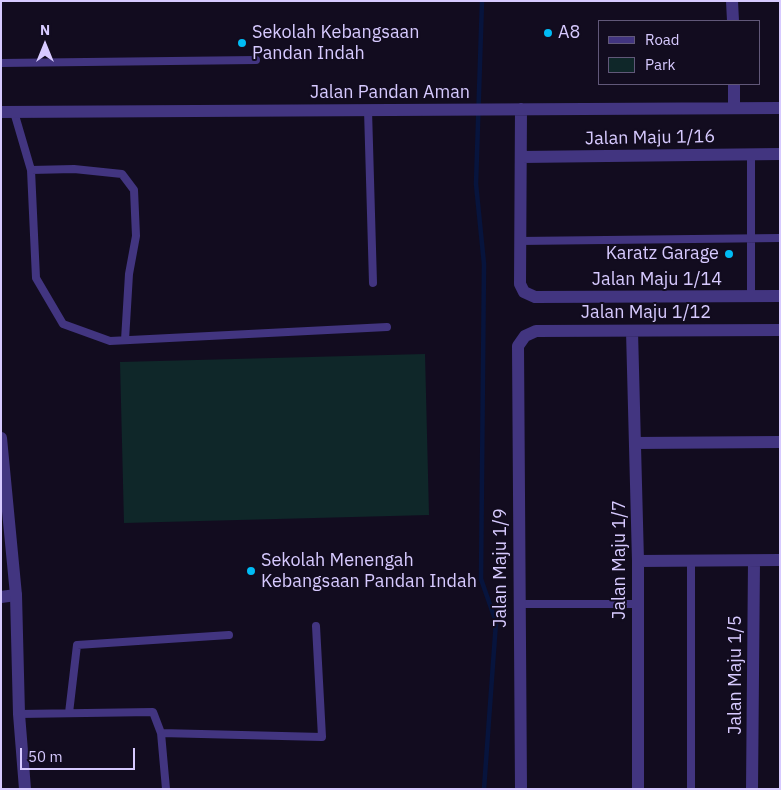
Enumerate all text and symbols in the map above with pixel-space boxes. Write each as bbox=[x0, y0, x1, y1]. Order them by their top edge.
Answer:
north arrow bbox=[20, 20, 70, 70]
legend bbox=[598, 20, 761, 85]
text: N bbox=[40, 21, 50, 39]
place label: Sekolah Kebangsaan Pandan Indah bbox=[252, 22, 419, 64]
place label: A8 bbox=[558, 22, 580, 44]
marker: A8 bbox=[542, 27, 554, 39]
text: Road bbox=[645, 30, 680, 49]
marker: Sekolah Kebangsaan Pandan Indah bbox=[236, 37, 248, 49]
text: Park bbox=[645, 55, 675, 74]
street label: Jalan Pandan Aman bbox=[310, 82, 470, 104]
street label: Jalan Maju 1/16 bbox=[585, 126, 715, 150]
place label: Karatz Garage bbox=[606, 243, 719, 265]
marker: Karatz Garage bbox=[723, 248, 735, 260]
street label: Jalan Maju 1/14 bbox=[592, 269, 722, 291]
street label: Jalan Maju 1/12 bbox=[581, 302, 711, 324]
street label: Jalan Maju 1/7 bbox=[609, 500, 631, 620]
street label: Jalan Maju 1/9 bbox=[490, 508, 512, 628]
place label: Sekolah Menengah Kebangsaan Pandan Indah bbox=[261, 550, 477, 592]
marker: Sekolah Menengah Kebangsaan Pandan Indah bbox=[245, 565, 257, 577]
street label: Jalan Maju 1/5 bbox=[725, 615, 747, 735]
scale bar bbox=[22, 738, 138, 770]
text: 50 m bbox=[28, 747, 63, 766]

